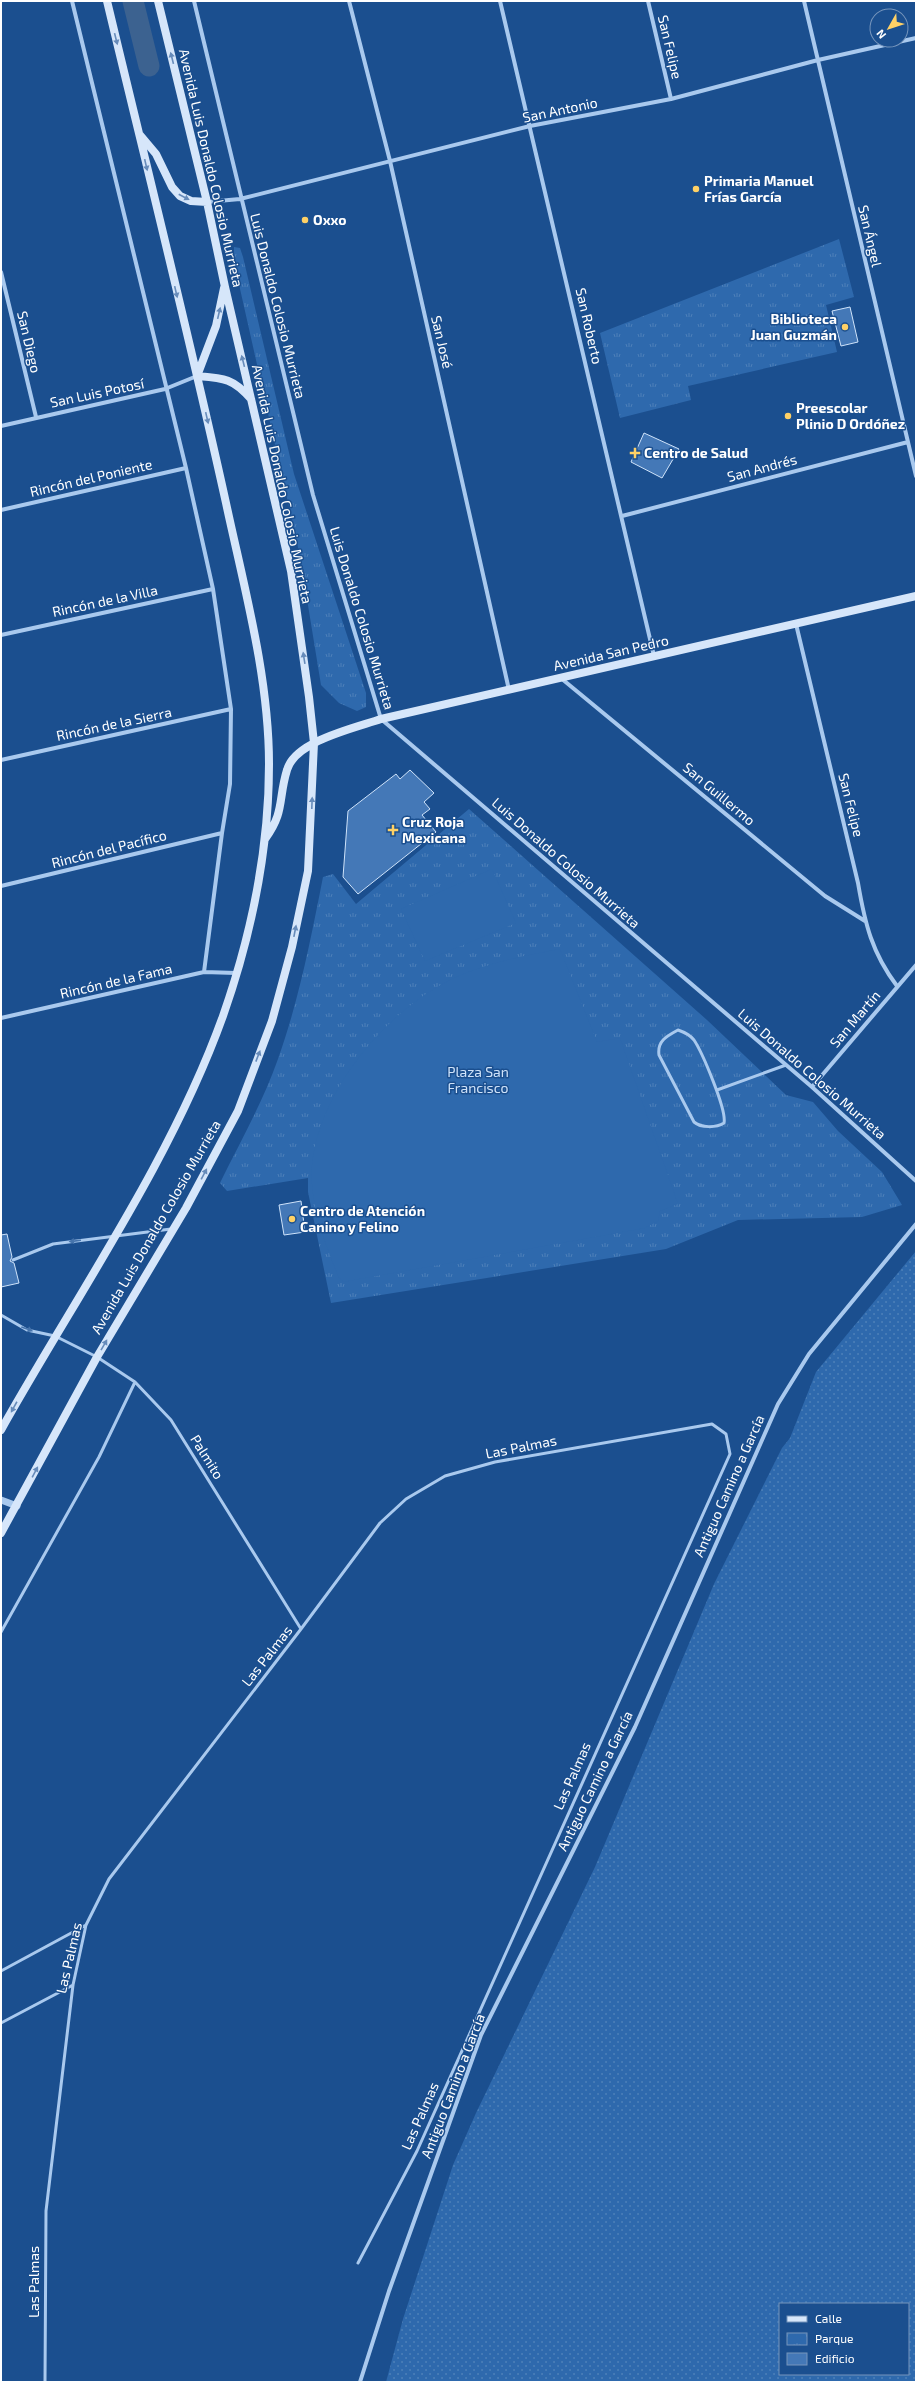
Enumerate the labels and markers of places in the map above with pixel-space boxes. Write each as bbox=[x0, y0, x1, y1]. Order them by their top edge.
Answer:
place label: Primaria Manuel Frías García bbox=[704, 172, 814, 205]
marker: Primaria Manuel Frías García bbox=[691, 184, 701, 194]
place label: Oxxo bbox=[313, 211, 347, 228]
marker: Oxxo bbox=[300, 215, 310, 225]
place label: Biblioteca Juan Guzmán bbox=[751, 310, 837, 343]
marker: Biblioteca Juan Guzmán bbox=[840, 322, 850, 332]
place label: Preescolar Plinio D Ordóñez bbox=[796, 399, 905, 432]
marker: Preescolar Plinio D Ordóñez bbox=[783, 411, 793, 421]
place label: Centro de Salud bbox=[644, 444, 748, 461]
marker: Centro de Salud bbox=[629, 447, 641, 459]
place label: Cruz Roja Mexicana bbox=[402, 813, 466, 846]
marker: Cruz Roja Mexicana bbox=[387, 824, 399, 836]
place label: Centro de Atención Canino y Felino bbox=[300, 1202, 425, 1235]
marker: Centro de Atención Canino y Felino bbox=[287, 1214, 297, 1224]

